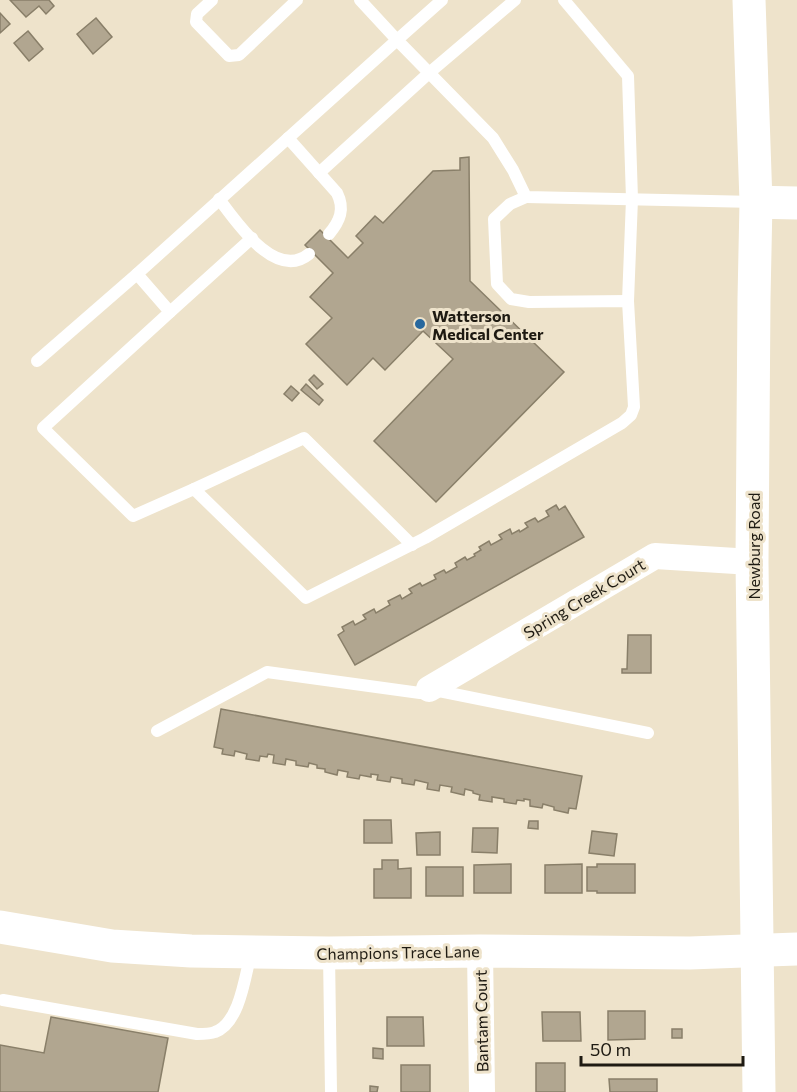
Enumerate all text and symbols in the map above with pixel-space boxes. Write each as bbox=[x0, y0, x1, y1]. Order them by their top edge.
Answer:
place label: Watterson Medical Center bbox=[432, 306, 544, 343]
marker: Watterson Medical Center bbox=[413, 317, 427, 331]
street label: Newburg Road bbox=[744, 493, 763, 600]
street label: Spring Creek Court bbox=[520, 554, 649, 642]
street label: Champions Trace Lane bbox=[316, 941, 480, 963]
street label: Bantam Court bbox=[471, 969, 491, 1072]
scale bar bbox=[581, 1029, 743, 1067]
text: 50 m bbox=[590, 1038, 631, 1060]

